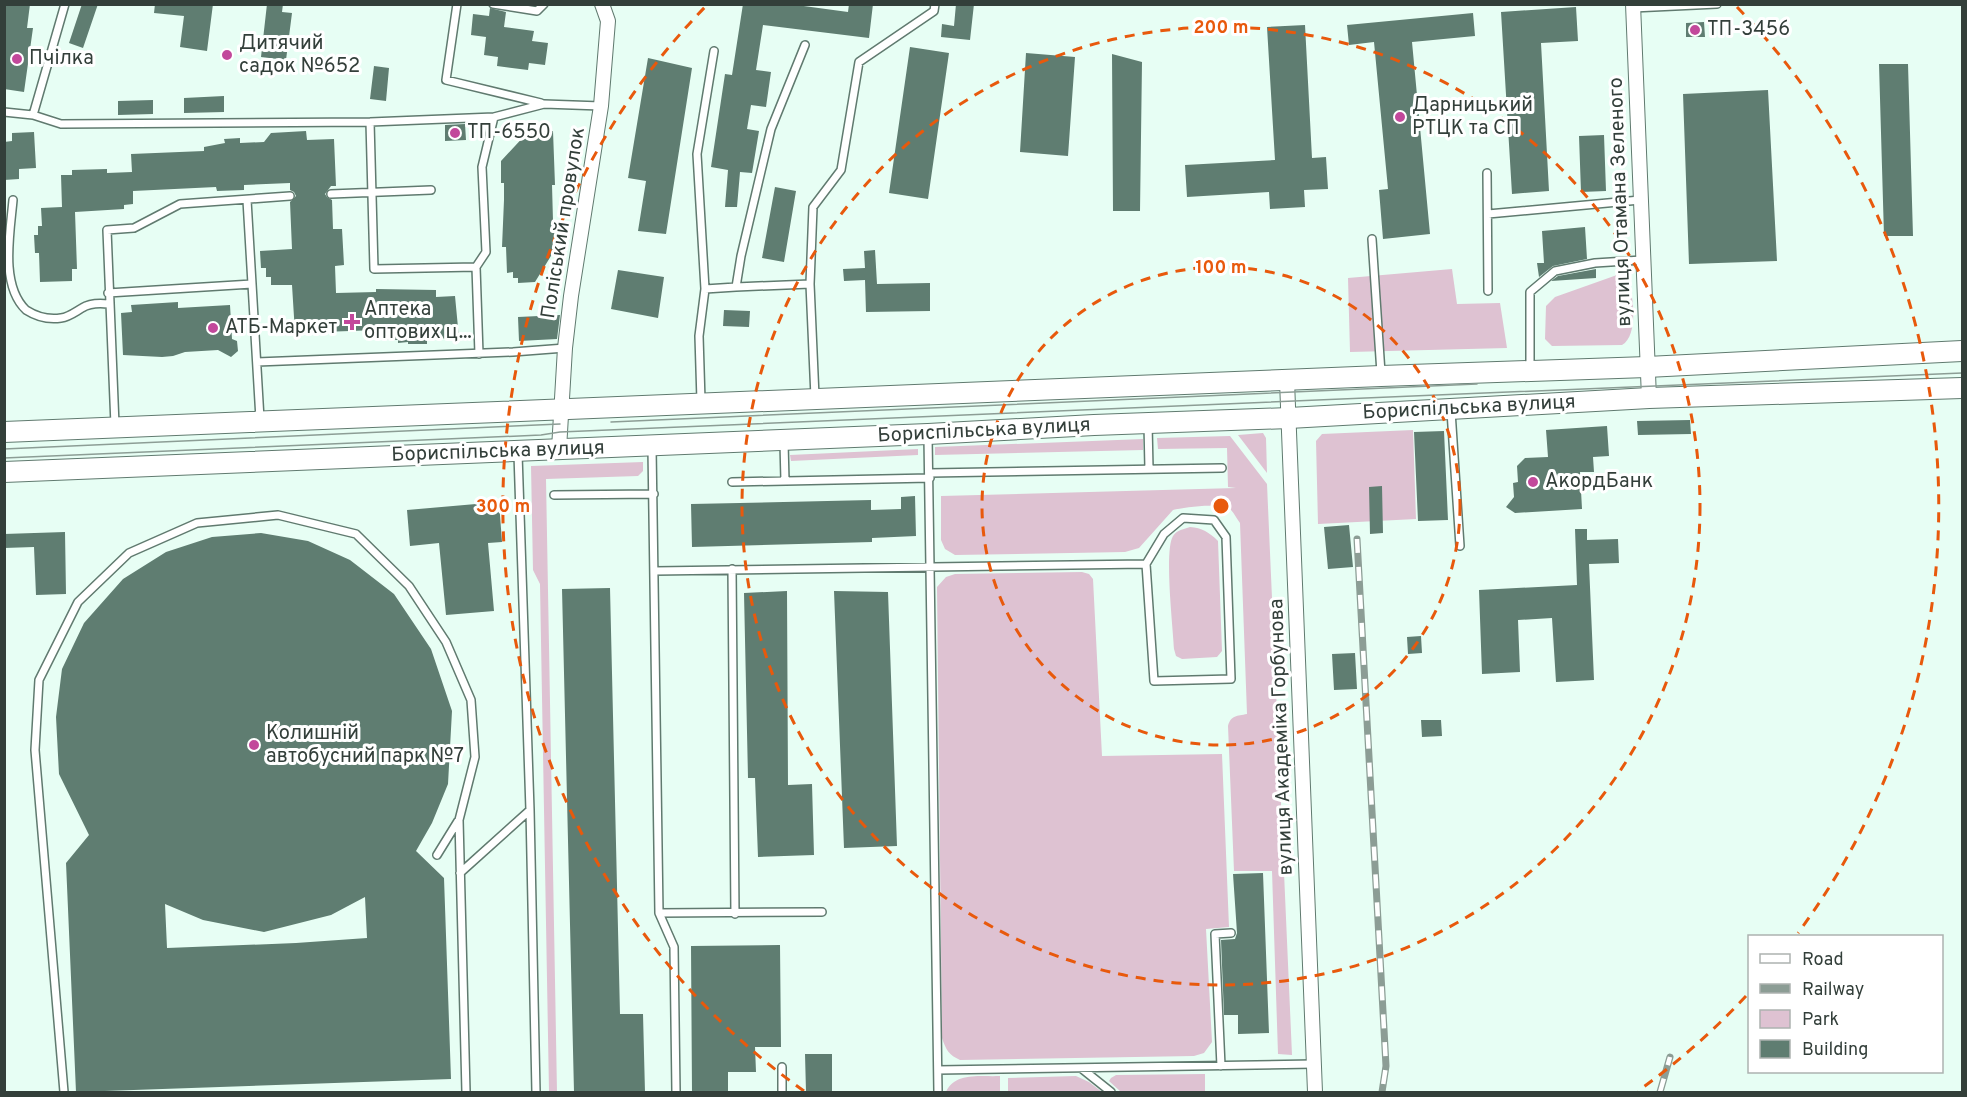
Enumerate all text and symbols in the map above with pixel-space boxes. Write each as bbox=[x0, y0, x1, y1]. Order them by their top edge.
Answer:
text: 200 m bbox=[1193, 17, 1249, 40]
place label: ТП-3456 bbox=[1707, 17, 1790, 43]
marker: ТП-3456 bbox=[1688, 23, 1702, 37]
place label: Дитячий садок №652 bbox=[239, 31, 360, 80]
place label: Пчілка bbox=[29, 46, 94, 72]
marker: Дитячий садок №652 bbox=[220, 48, 234, 62]
marker: Пчілка bbox=[10, 52, 24, 66]
street label: вулиця Отамана Зеленого bbox=[1604, 77, 1638, 327]
place label: Дарницький РТЦК та СП bbox=[1412, 93, 1533, 142]
marker: Дарницький РТЦК та СП bbox=[1393, 110, 1407, 124]
place label: ТП-6550 bbox=[467, 120, 551, 146]
street label: Поліський провулок bbox=[536, 125, 592, 321]
marker: ТП-6550 bbox=[448, 126, 462, 140]
text: 100 m bbox=[1195, 257, 1247, 280]
place label: Аптека оптових ц... bbox=[364, 297, 472, 346]
place label: АТБ-Маркет bbox=[225, 315, 337, 341]
marker: Аптека оптових ц... bbox=[345, 315, 359, 329]
marker: АТБ-Маркет bbox=[206, 321, 220, 335]
street label: Бориспільська вулиця bbox=[1362, 389, 1576, 427]
street label: Бориспільська вулиця bbox=[877, 412, 1091, 450]
street label: Бориспільська вулиця bbox=[391, 435, 605, 469]
place label: АкордБанк bbox=[1545, 469, 1653, 495]
marker: АкордБанк bbox=[1526, 475, 1540, 489]
text: 300 m bbox=[476, 496, 530, 519]
centre of rings bbox=[1211, 496, 1231, 516]
street label: вулиця Академіка Горбунова bbox=[1264, 598, 1300, 876]
place label: Колишній автобусний парк №7 bbox=[266, 721, 464, 770]
marker: Колишній автобусний парк №7 bbox=[247, 738, 261, 752]
legend bbox=[1748, 935, 1943, 1073]
text: Road bbox=[1802, 949, 1844, 972]
text: Railway bbox=[1802, 979, 1864, 1002]
text: Park bbox=[1802, 1009, 1839, 1032]
text: Building bbox=[1802, 1039, 1868, 1062]

